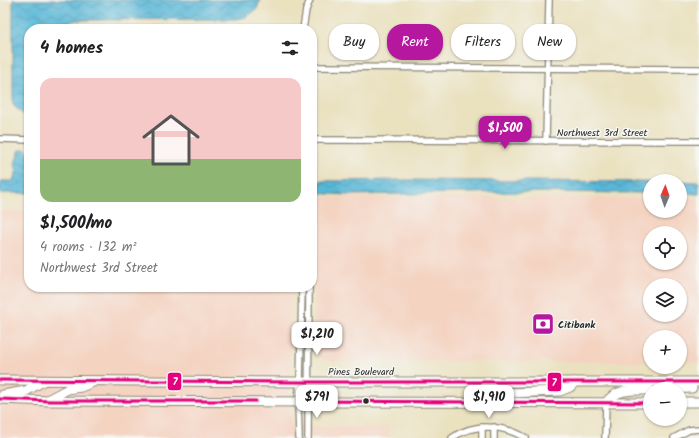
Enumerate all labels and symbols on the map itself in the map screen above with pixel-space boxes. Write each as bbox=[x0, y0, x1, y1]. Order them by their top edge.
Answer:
pin: $1,500 bbox=[472, 116, 538, 150]
street label: Northwest 3rd Street bbox=[557, 125, 647, 141]
north arrow bbox=[643, 174, 687, 218]
bank icon: Citibank bbox=[530, 311, 556, 337]
place label: Citibank bbox=[558, 317, 596, 333]
pin: $1,210 bbox=[284, 322, 350, 356]
street label: Pines Boulevard bbox=[328, 364, 395, 380]
line badge: 7 bbox=[167, 372, 182, 391]
line badge: 7 bbox=[547, 372, 562, 392]
text: 7 bbox=[172, 373, 178, 391]
text: 7 bbox=[551, 374, 557, 392]
pin: $791 bbox=[293, 385, 341, 419]
pin: $1,910 bbox=[456, 385, 522, 419]
unlabelled marker bbox=[361, 396, 371, 406]

